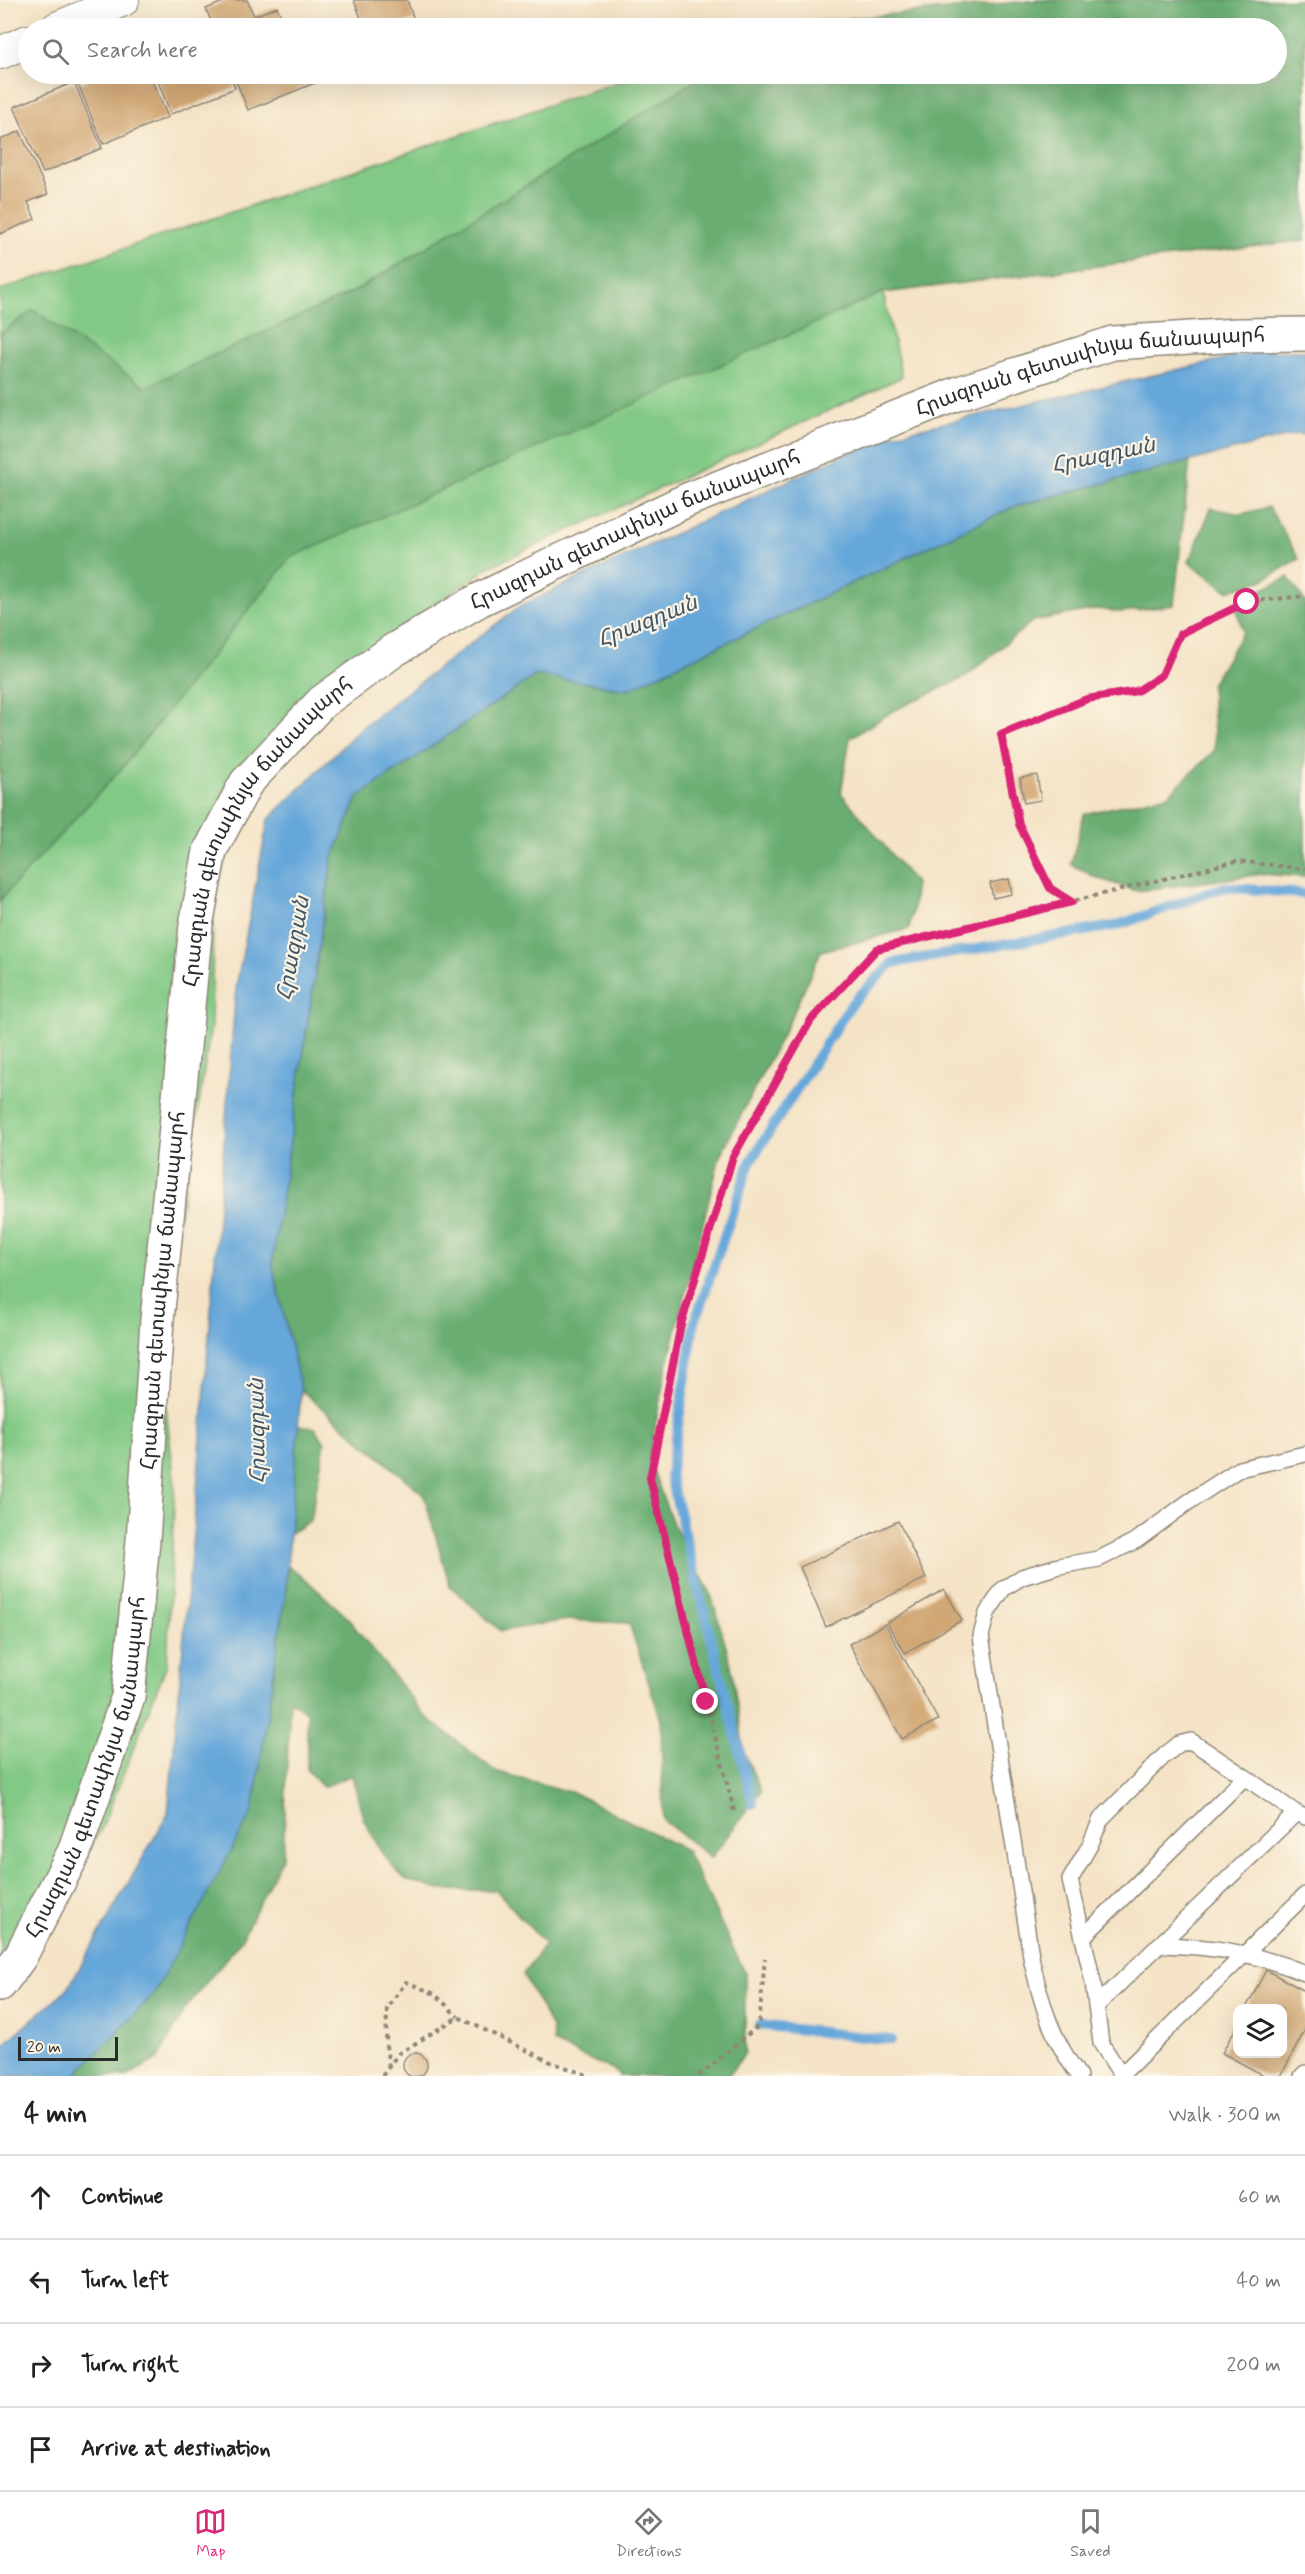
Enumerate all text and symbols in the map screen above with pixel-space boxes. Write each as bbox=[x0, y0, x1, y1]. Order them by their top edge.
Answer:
search box bbox=[18, 18, 1287, 84]
icon: search bbox=[39, 35, 72, 68]
text: Search here bbox=[87, 37, 198, 65]
street label: Հրազդան գետափնյա ճանապարհ bbox=[912, 322, 1265, 424]
water label: Հրազդան bbox=[1049, 431, 1159, 481]
street label: Հրազդան գետափնյա ճանապարհ bbox=[465, 444, 805, 617]
route start bbox=[1233, 588, 1259, 614]
water label: Հրազդան bbox=[594, 589, 703, 655]
street label: Հրազդան գետափնյա ճանապարհ bbox=[178, 671, 370, 1001]
water label: Հրազդան bbox=[270, 894, 314, 1002]
street label: Հրազդան գետափնյա ճանապարհ bbox=[135, 1110, 193, 1471]
water label: Հրազդան bbox=[243, 1377, 273, 1484]
street label: Հրազդան գետափնյա ճանապարհ bbox=[19, 1595, 153, 1943]
route end bbox=[692, 1688, 718, 1714]
map controls bbox=[1233, 2004, 1287, 2058]
button: layers bbox=[1233, 2004, 1287, 2058]
scale bar bbox=[18, 2034, 118, 2062]
text: 20 m bbox=[27, 2037, 61, 2058]
text: 4 min bbox=[24, 2098, 87, 2132]
text: Walk · 300 m bbox=[1169, 2102, 1281, 2129]
icon: ahead bbox=[24, 2181, 57, 2214]
text: Continue bbox=[81, 2183, 163, 2211]
text: 60 m bbox=[1238, 2184, 1281, 2211]
icon: left bbox=[24, 2265, 57, 2298]
text: Turn left bbox=[81, 2267, 169, 2295]
text: 40 m bbox=[1237, 2268, 1281, 2295]
icon: right bbox=[24, 2349, 57, 2382]
text: Turn right bbox=[81, 2351, 179, 2379]
text: 200 m bbox=[1226, 2352, 1281, 2379]
icon: arrive bbox=[24, 2433, 57, 2466]
text: Arrive at destination bbox=[81, 2435, 271, 2463]
tab: Map bbox=[194, 2505, 227, 2562]
tab: Directions bbox=[616, 2505, 682, 2562]
tab: Saved bbox=[1070, 2505, 1111, 2562]

